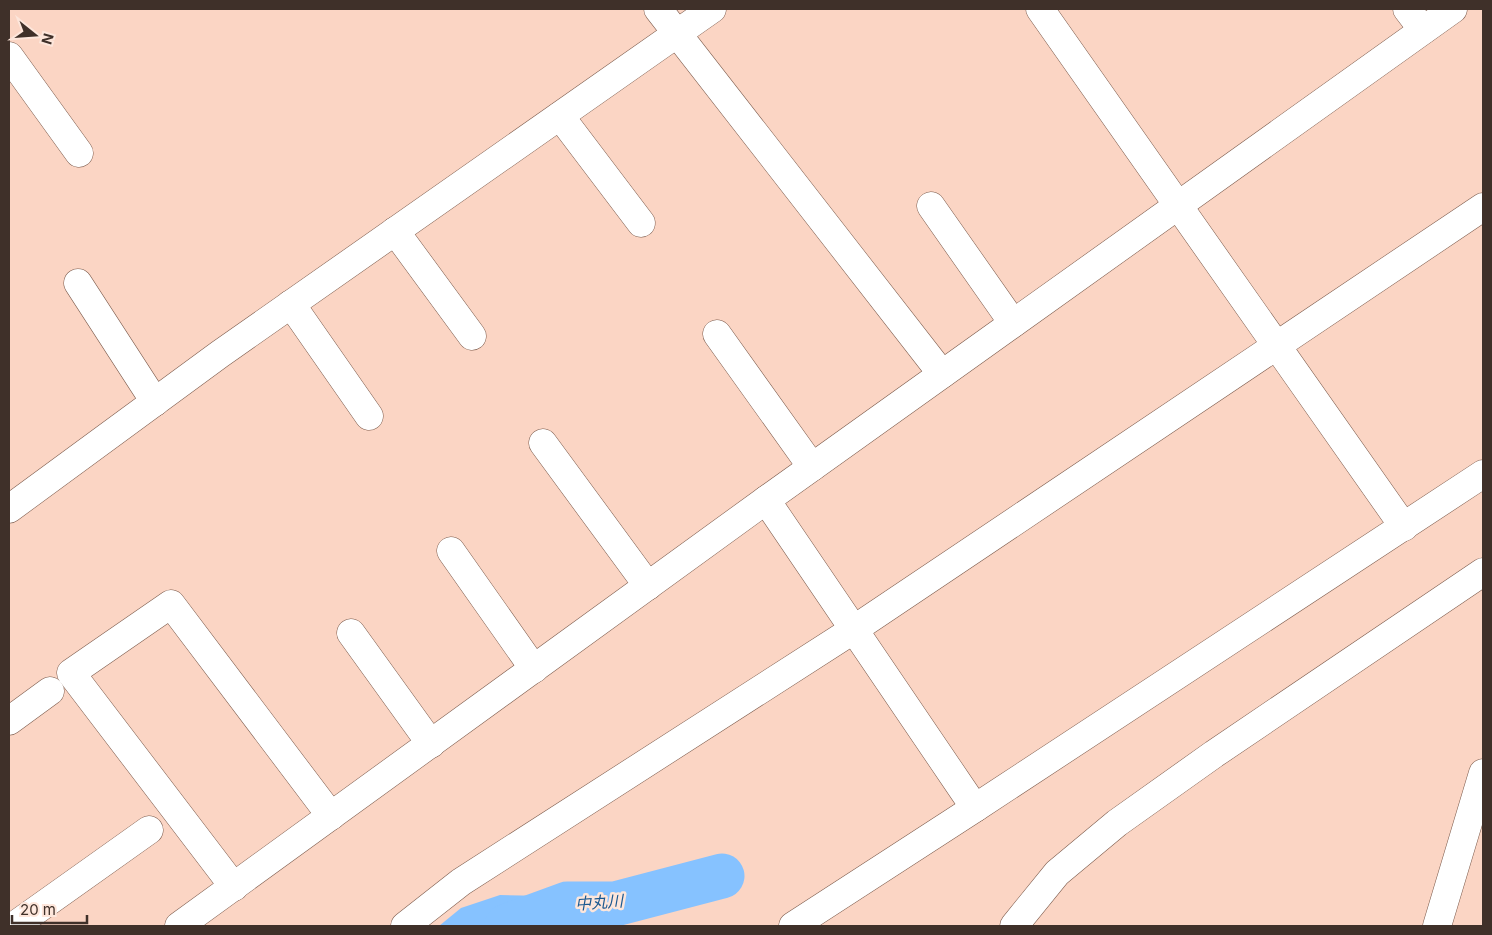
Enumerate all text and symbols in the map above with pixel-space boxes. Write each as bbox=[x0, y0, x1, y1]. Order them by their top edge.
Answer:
north arrow bbox=[10, 10, 60, 60]
text: N bbox=[38, 31, 58, 47]
water label: 中丸川 bbox=[574, 890, 626, 914]
scale bar bbox=[12, 892, 88, 924]
text: 20 m bbox=[20, 900, 56, 919]

